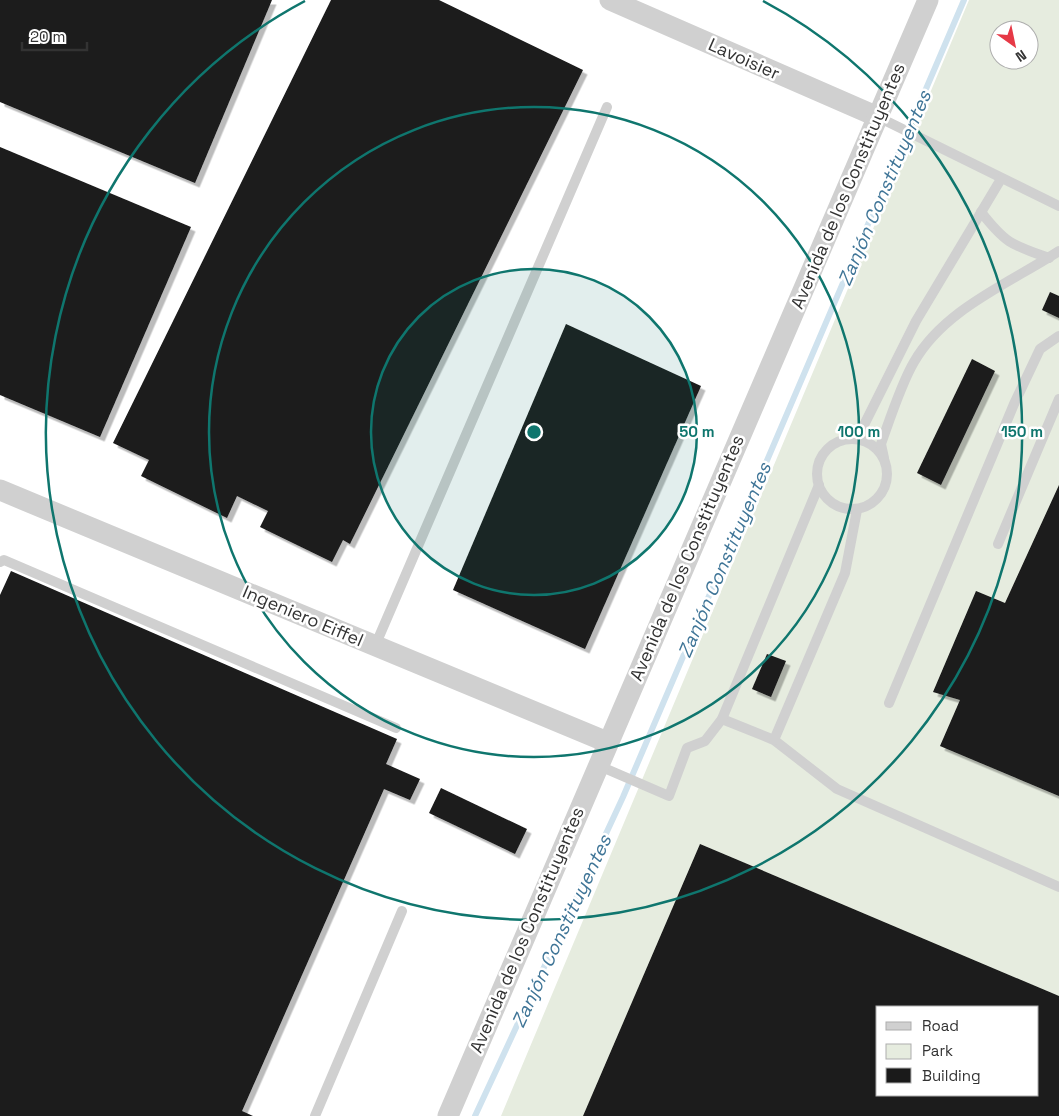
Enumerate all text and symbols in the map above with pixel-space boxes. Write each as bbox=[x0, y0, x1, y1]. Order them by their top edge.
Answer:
scale bar bbox=[22, 20, 88, 52]
north arrow bbox=[989, 20, 1039, 70]
text: 20 m bbox=[30, 27, 65, 46]
street label: Lavoisier bbox=[705, 33, 784, 85]
text: N bbox=[1012, 46, 1030, 66]
street label: Avenida de los Constituyentes bbox=[785, 59, 910, 312]
water label: Zanjón Constituyentes bbox=[832, 86, 937, 290]
text: 50 m bbox=[679, 422, 715, 441]
text: 100 m bbox=[838, 422, 880, 441]
text: 150 m bbox=[1001, 422, 1043, 441]
centre of rings bbox=[525, 423, 543, 441]
street label: Avenida de los Constituyentes bbox=[624, 431, 749, 684]
water label: Zanjón Constituyentes bbox=[672, 458, 777, 662]
street label: Ingeniero Eiffel bbox=[239, 580, 367, 651]
street label: Avenida de los Constituyentes bbox=[464, 803, 589, 1056]
water label: Zanjón Constituyentes bbox=[506, 830, 617, 1031]
legend bbox=[876, 1006, 1039, 1096]
text: Road bbox=[922, 1016, 959, 1035]
text: Park bbox=[922, 1041, 953, 1060]
text: Building bbox=[922, 1066, 981, 1085]

